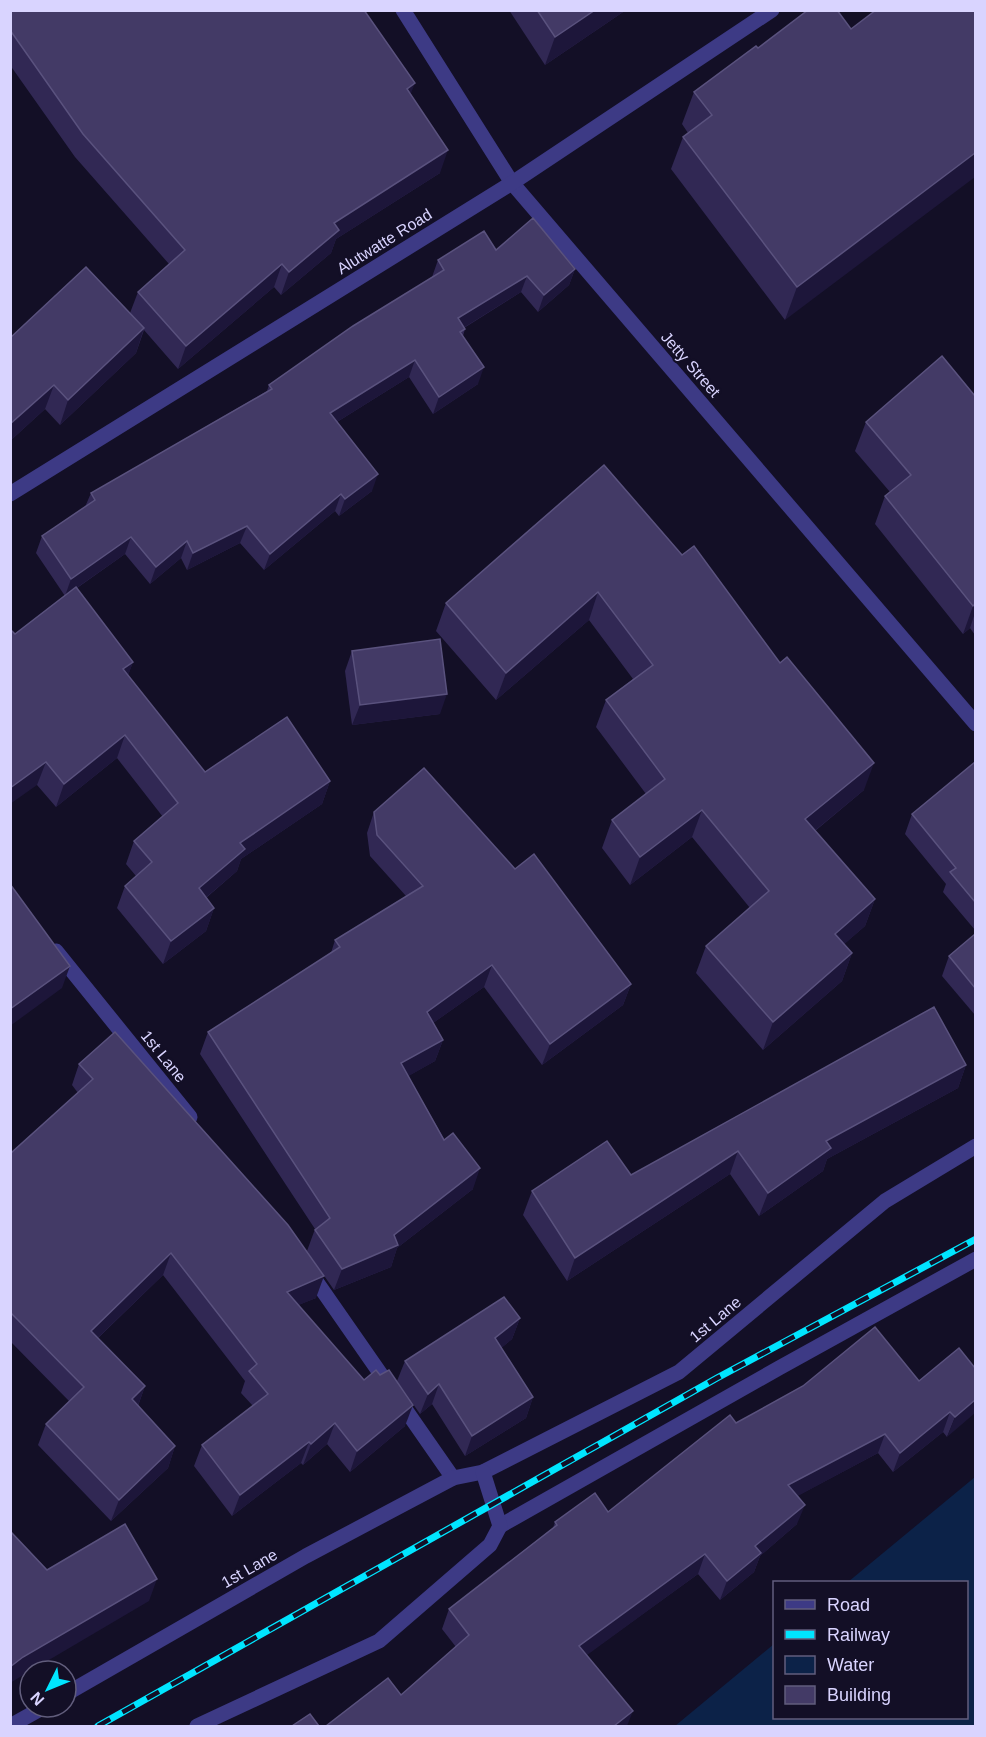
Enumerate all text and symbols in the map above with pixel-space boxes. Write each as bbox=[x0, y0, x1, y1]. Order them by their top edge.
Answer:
street label: Alutwatte Road bbox=[334, 205, 435, 277]
street label: Jetty Street bbox=[658, 328, 724, 401]
street label: 1st Lane bbox=[138, 1027, 190, 1086]
street label: 1st Lane bbox=[686, 1293, 744, 1346]
street label: 1st Lane bbox=[218, 1546, 280, 1591]
legend bbox=[773, 1581, 968, 1719]
text: Road bbox=[827, 1595, 870, 1615]
text: Railway bbox=[827, 1625, 890, 1645]
text: Water bbox=[827, 1655, 874, 1675]
north arrow bbox=[18, 1659, 78, 1719]
text: Building bbox=[827, 1685, 891, 1705]
text: N bbox=[27, 1689, 48, 1709]

